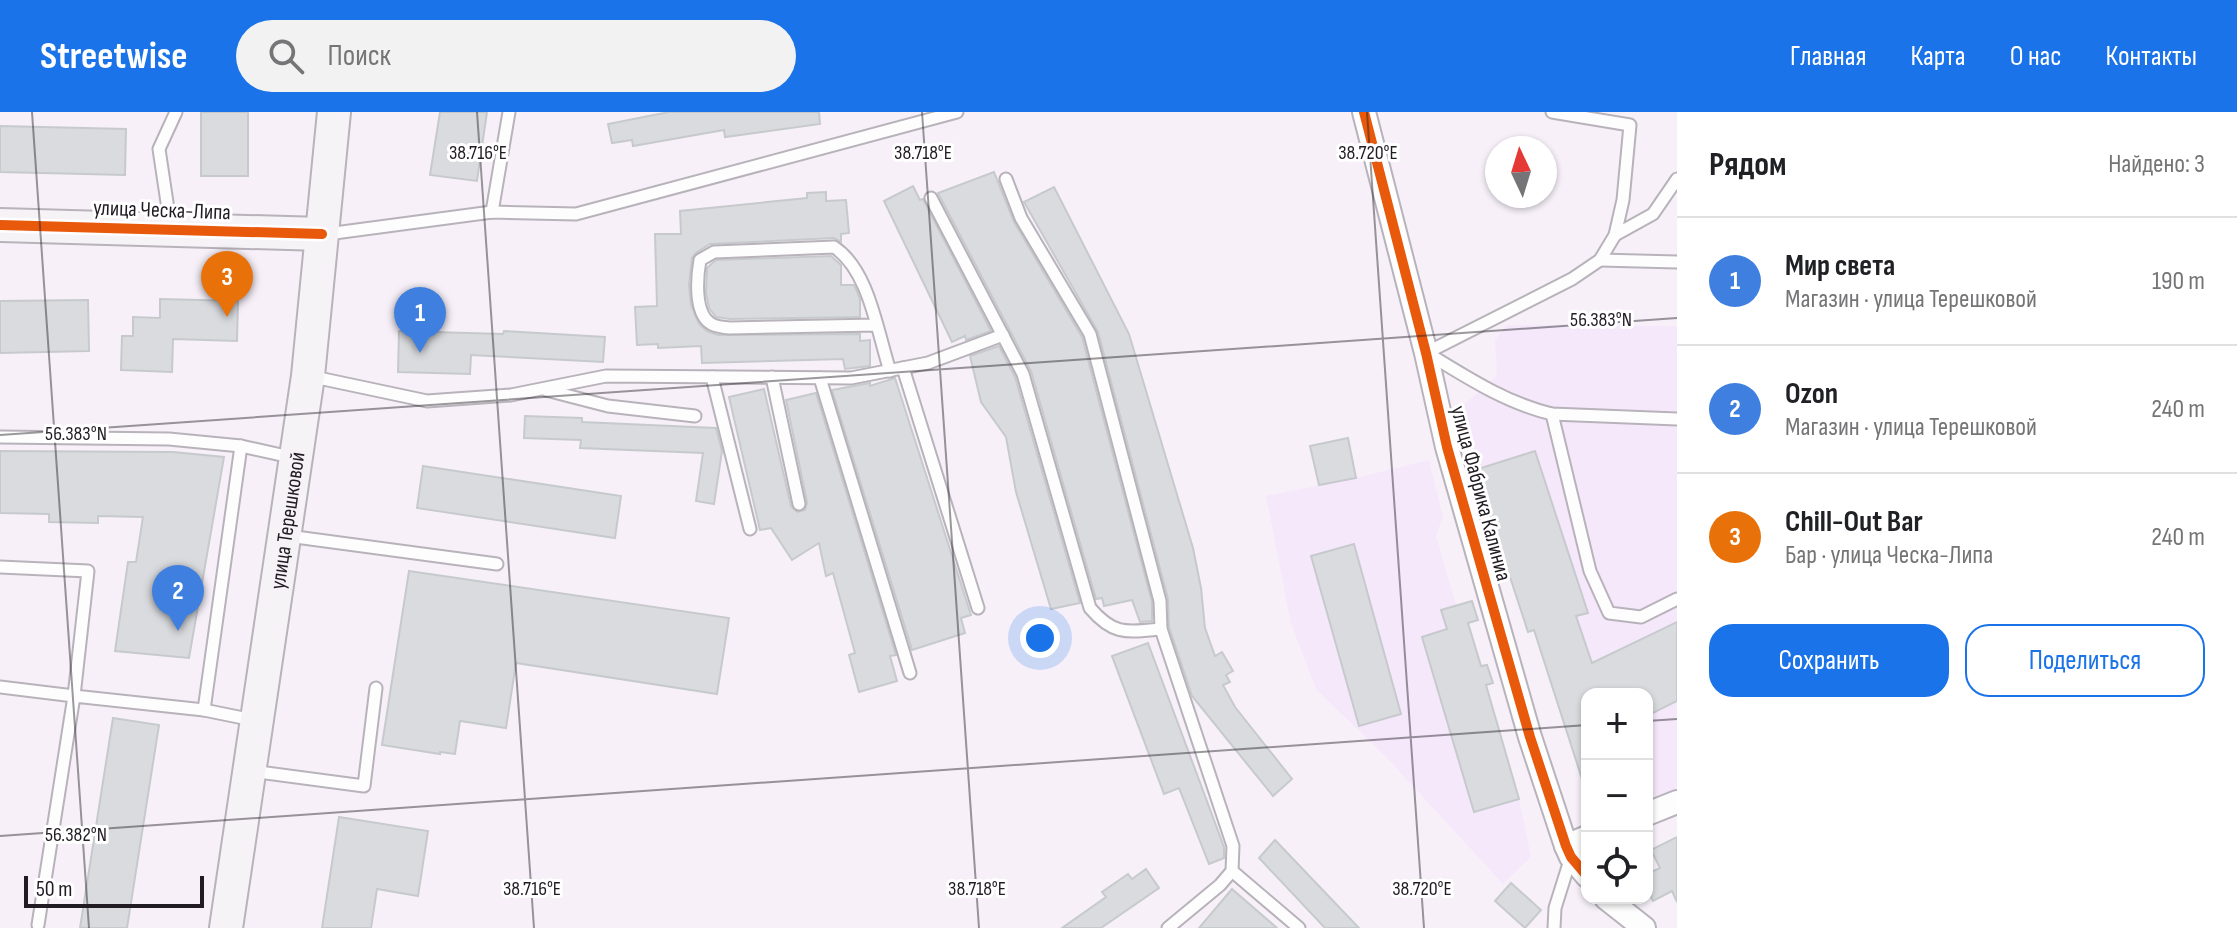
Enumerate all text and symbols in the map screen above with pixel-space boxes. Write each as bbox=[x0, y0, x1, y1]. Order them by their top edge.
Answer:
search box bbox=[236, 20, 796, 92]
text: Streetwise bbox=[40, 34, 188, 79]
icon: search bbox=[264, 34, 308, 78]
text: Поиск bbox=[328, 38, 391, 74]
text: Главная bbox=[1790, 40, 1866, 73]
text: Карта bbox=[1910, 40, 1966, 73]
text: О нас bbox=[2010, 40, 2062, 73]
text: Контакты bbox=[2106, 40, 2197, 73]
north arrow bbox=[1485, 136, 1557, 208]
text: 38.716°E bbox=[449, 141, 507, 165]
text: 38.718°E bbox=[894, 141, 952, 165]
text: 38.720°E bbox=[1338, 141, 1398, 165]
text: Рядом bbox=[1709, 144, 1787, 185]
text: Найдено: 3 bbox=[2108, 149, 2205, 180]
street label: улица Ческа-Липа bbox=[93, 195, 231, 226]
text: Мир света bbox=[1785, 248, 1895, 284]
pin: 3 bbox=[201, 251, 253, 317]
text: 1 bbox=[1730, 266, 1740, 297]
text: 190 m bbox=[2152, 266, 2205, 297]
text: Магазин · улица Терешковой bbox=[1785, 284, 2037, 315]
pin: 1 bbox=[394, 287, 446, 353]
text: 56.383°N bbox=[1570, 308, 1632, 332]
text: Ozon bbox=[1785, 376, 1838, 412]
text: 2 bbox=[1729, 394, 1741, 425]
text: 240 m bbox=[2151, 394, 2205, 425]
street label: улица Фабрика Калиниа bbox=[1444, 403, 1517, 584]
text: Магазин · улица Терешковой bbox=[1785, 412, 2037, 443]
text: 56.383°N bbox=[45, 422, 107, 446]
street label: улица Терешковой bbox=[264, 450, 312, 591]
text: Chill-Out Bar bbox=[1785, 504, 1923, 540]
text: 3 bbox=[1729, 522, 1741, 553]
text: 240 m bbox=[2151, 522, 2205, 553]
text: Бар · улица Ческа-Липа bbox=[1785, 540, 1993, 571]
pin: 2 bbox=[152, 565, 204, 631]
your location bbox=[1020, 618, 1060, 658]
button: Сохранить bbox=[1709, 624, 1949, 697]
button: Поделиться bbox=[1965, 624, 2205, 697]
map controls bbox=[1581, 688, 1653, 904]
button: + bbox=[1581, 688, 1653, 760]
button: − bbox=[1581, 760, 1653, 832]
text: 56.382°N bbox=[45, 823, 107, 847]
button: locate bbox=[1581, 832, 1653, 904]
scale bar bbox=[24, 872, 204, 908]
text: 50 m bbox=[36, 876, 72, 903]
text: 38.716°E bbox=[503, 877, 561, 901]
text: 38.718°E bbox=[948, 877, 1006, 901]
text: 38.720°E bbox=[1392, 877, 1452, 901]

